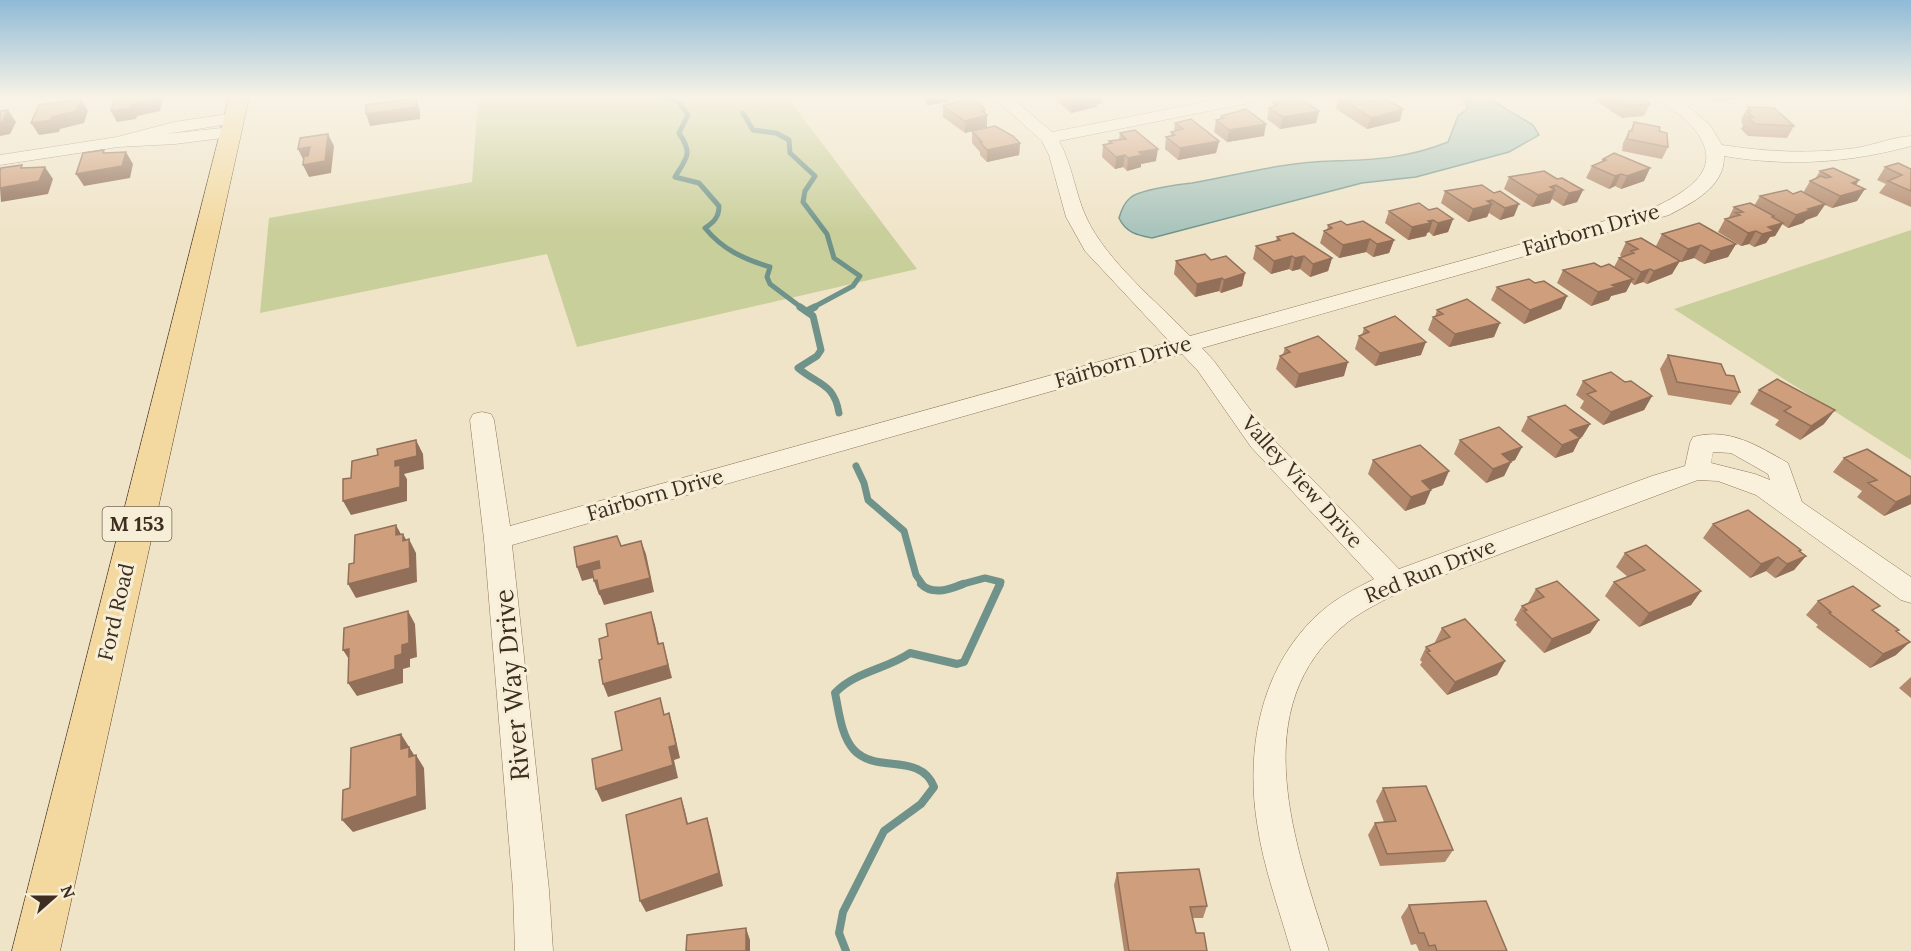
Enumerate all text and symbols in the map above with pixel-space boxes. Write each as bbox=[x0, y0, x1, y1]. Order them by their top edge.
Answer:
street label: Fairborn Drive bbox=[1519, 197, 1662, 262]
street label: Fairborn Drive bbox=[1051, 329, 1194, 394]
street label: Valley View Drive bbox=[1235, 409, 1369, 553]
street label: Fairborn Drive bbox=[583, 462, 726, 527]
road number: M 153 bbox=[102, 507, 172, 541]
street label: Red Run Drive bbox=[1360, 532, 1499, 609]
street label: Ford Road bbox=[91, 561, 140, 663]
street label: River Way Drive bbox=[487, 588, 536, 782]
north arrow bbox=[24, 867, 84, 927]
text: N bbox=[56, 882, 80, 901]

